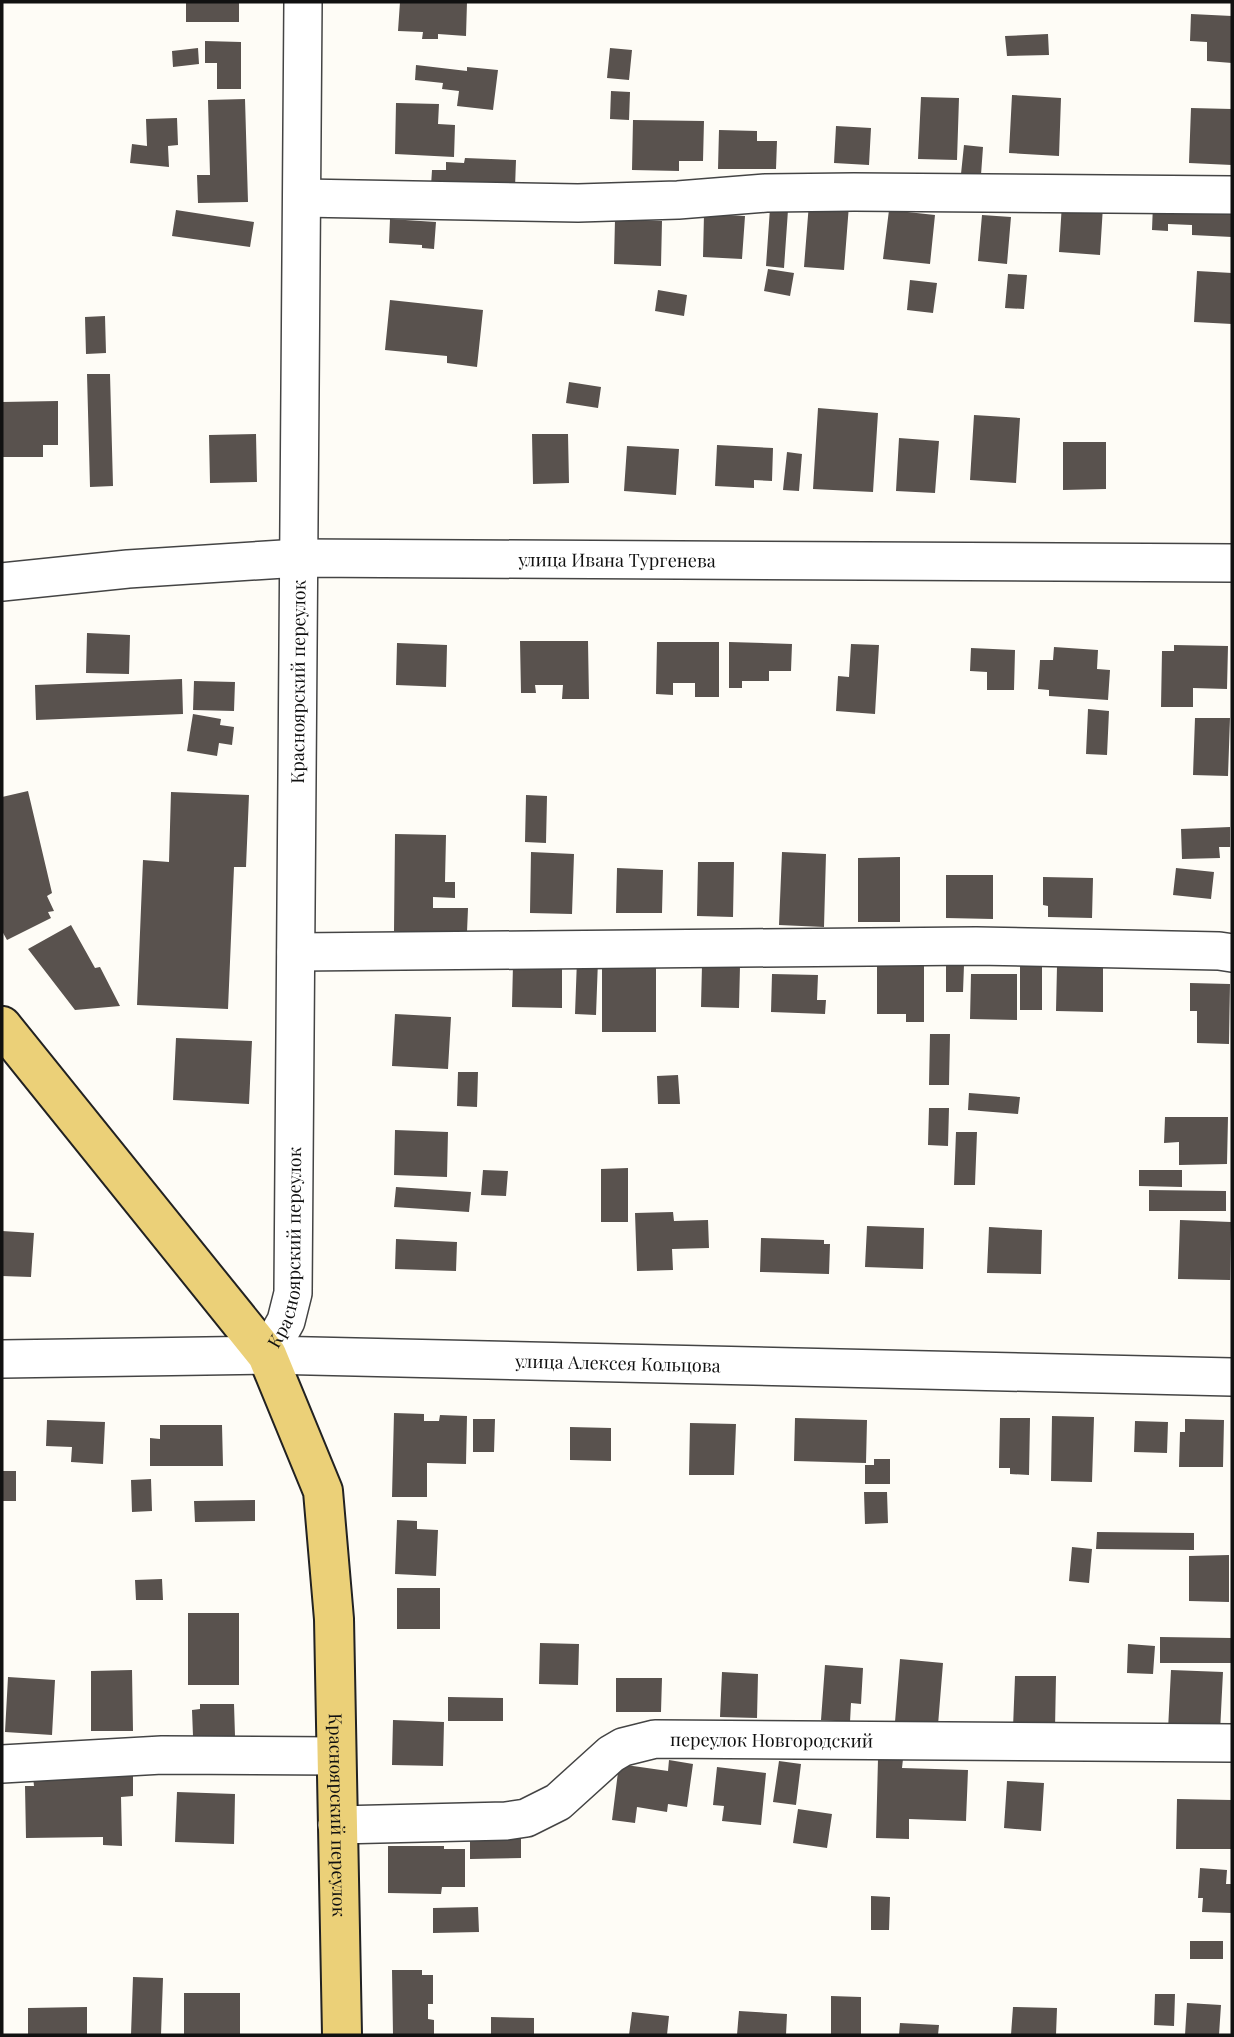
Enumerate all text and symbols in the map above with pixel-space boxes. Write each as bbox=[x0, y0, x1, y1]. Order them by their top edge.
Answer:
street label: улица Ивана Тургенева bbox=[517, 547, 716, 572]
street label: Красноярский переулок bbox=[285, 580, 311, 784]
street label: Красноярский переулок bbox=[261, 1147, 306, 1352]
street label: улица Алексея Кольцова bbox=[514, 1349, 721, 1377]
street label: Красноярский переулок bbox=[324, 1713, 352, 1917]
street label: переулок Новгородский bbox=[670, 1727, 873, 1753]

